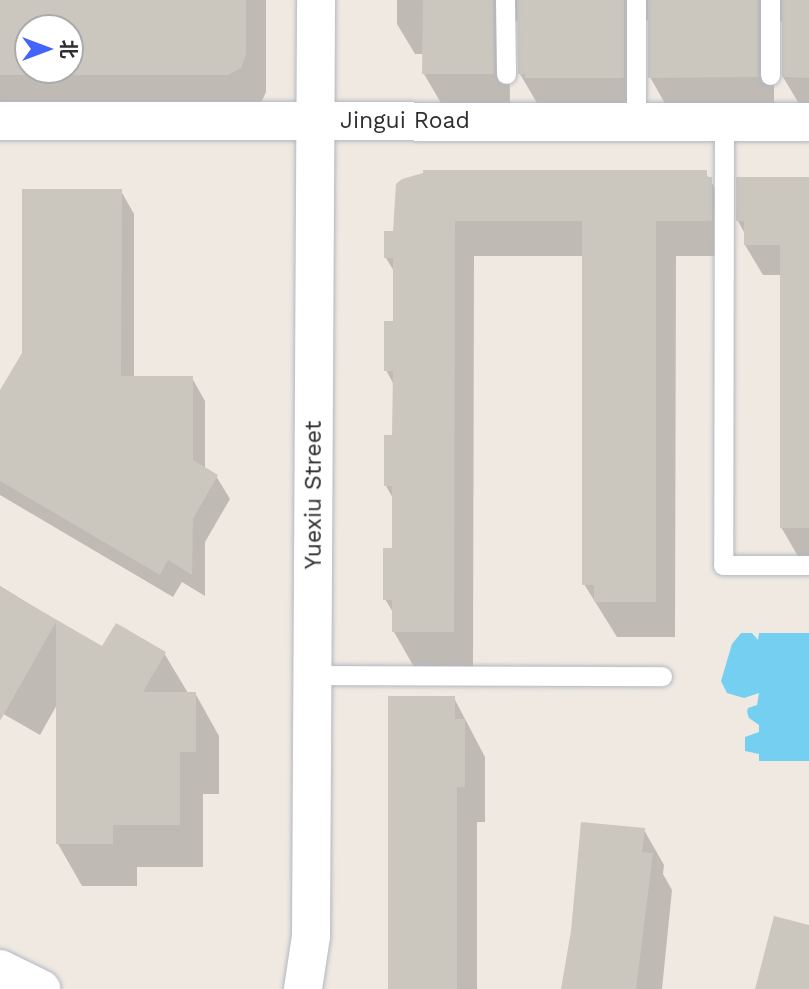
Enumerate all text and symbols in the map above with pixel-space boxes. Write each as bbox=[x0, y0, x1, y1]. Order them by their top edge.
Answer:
north arrow bbox=[14, 14, 84, 84]
text: 北 bbox=[57, 39, 80, 59]
street label: Jingui Road bbox=[340, 107, 470, 135]
street label: Yuexiu Street bbox=[300, 421, 328, 569]

